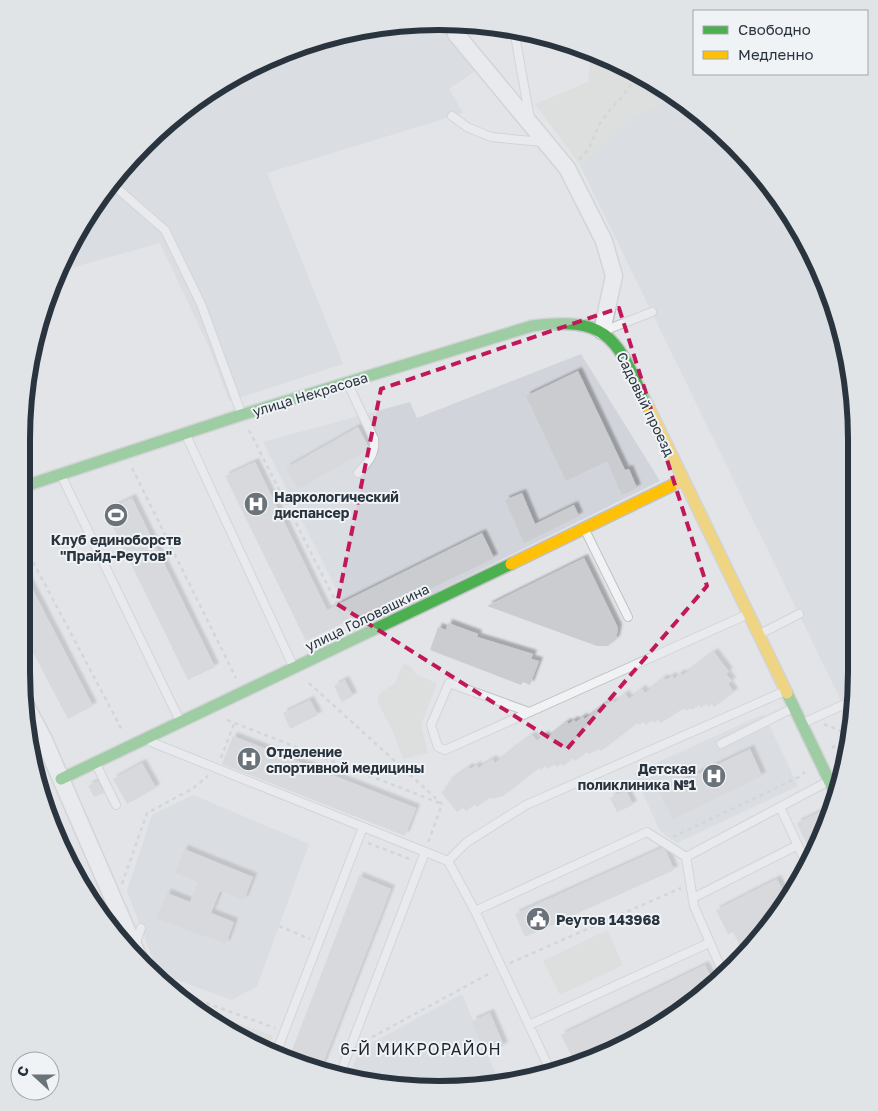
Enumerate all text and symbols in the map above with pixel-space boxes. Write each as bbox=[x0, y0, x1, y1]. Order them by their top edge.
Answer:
legend bbox=[693, 10, 868, 75]
text: Свободно bbox=[738, 20, 811, 38]
text: Медленно bbox=[738, 45, 814, 63]
street label: Садовый проезд bbox=[613, 349, 679, 459]
street label: улица Некрасова bbox=[250, 368, 370, 420]
place label: Наркологический диспансер bbox=[274, 488, 399, 521]
hospital icon: Наркологический диспансер bbox=[243, 491, 269, 517]
sports icon: Клуб единоборств "Прайд-Реутов" bbox=[103, 502, 129, 528]
place label: Клуб единоборств "Прайд-Реутов" bbox=[51, 531, 181, 564]
street label: улица Головашкина bbox=[302, 580, 432, 654]
place label: Отделение спортивной медицины bbox=[266, 743, 424, 776]
hospital icon: Отделение спортивной медицины bbox=[236, 746, 262, 772]
place label: Детская поликлиника №1 bbox=[578, 760, 696, 793]
hospital icon: Детская поликлиника №1 bbox=[701, 763, 727, 789]
public building icon: Реутов 143968 bbox=[525, 906, 551, 932]
place label: Реутов 143968 bbox=[556, 911, 660, 928]
district label: 6-Й МИКРОРАЙОН bbox=[340, 1039, 502, 1059]
north arrow bbox=[10, 1051, 60, 1101]
text: С bbox=[13, 1063, 32, 1079]

